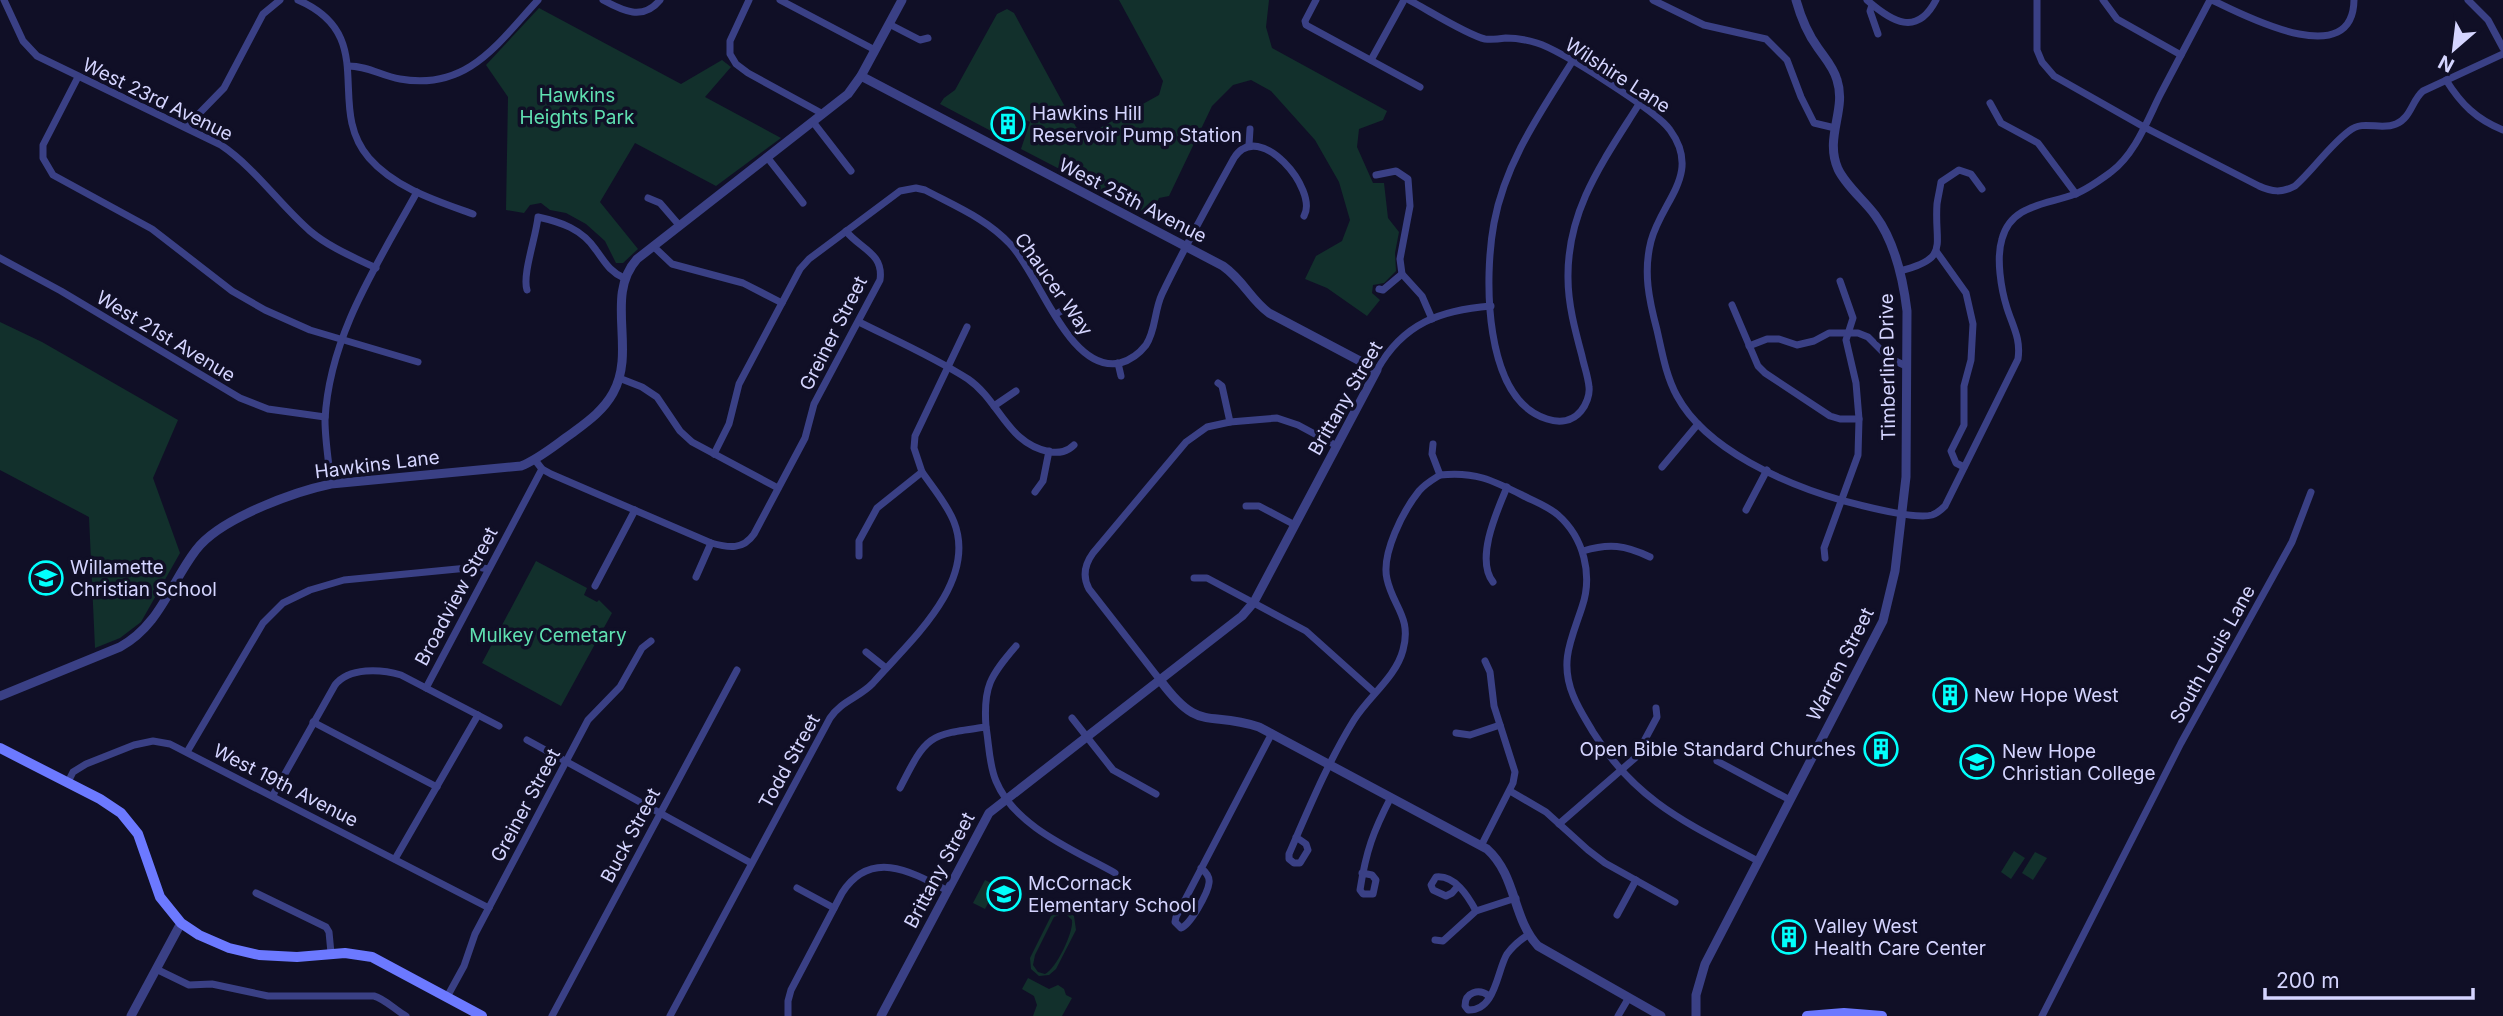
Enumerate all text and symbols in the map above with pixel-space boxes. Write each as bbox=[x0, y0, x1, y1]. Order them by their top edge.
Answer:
north arrow bbox=[2419, 14, 2489, 84]
street label: Wilshire Lane bbox=[1561, 33, 1675, 118]
text: N bbox=[2434, 50, 2458, 77]
street label: West 23rd Avenue bbox=[79, 53, 237, 146]
park label: Hawkins Heights Park bbox=[520, 84, 635, 129]
place label: Hawkins Hill Reservoir Pump Station bbox=[1032, 102, 1242, 147]
building icon: Hawkins Hill Reservoir Pump Station bbox=[989, 105, 1027, 143]
street label: West 25th Avenue bbox=[1055, 153, 1211, 248]
street label: Chaucer Way bbox=[1010, 228, 1098, 340]
street label: Greiner Street bbox=[795, 272, 872, 394]
street label: West 21st Avenue bbox=[92, 286, 239, 387]
street label: Timberline Drive bbox=[1875, 293, 1900, 441]
street label: Brittany Street bbox=[1304, 337, 1387, 459]
street label: Hawkins Lane bbox=[313, 445, 441, 484]
street label: Broadview Street bbox=[410, 523, 503, 670]
place label: Willamette Christian School bbox=[70, 556, 217, 601]
school or university icon: Willamette Christian School bbox=[27, 559, 65, 597]
street label: South Louis Lane bbox=[2165, 581, 2260, 727]
street label: Warren Street bbox=[1802, 604, 1879, 725]
park label: Mulkey Cemetary bbox=[469, 624, 627, 647]
building icon: New Hope West bbox=[1931, 676, 1969, 714]
place label: New Hope West bbox=[1974, 684, 2119, 707]
street label: Todd Street bbox=[754, 710, 825, 812]
building icon: Open Bible Standard Churches bbox=[1862, 730, 1900, 768]
place label: Open Bible Standard Churches bbox=[1580, 738, 1856, 761]
street label: West 19th Avenue bbox=[209, 739, 362, 832]
place label: New Hope Christian College bbox=[2002, 740, 2156, 785]
school or university icon: New Hope Christian College bbox=[1958, 743, 1996, 781]
street label: Greiner Street bbox=[486, 745, 565, 866]
street label: Buck Street bbox=[596, 784, 665, 887]
street label: Brittany Street bbox=[899, 808, 980, 932]
place label: McCornack Elementary School bbox=[1028, 872, 1196, 917]
school or university icon: McCornack Elementary School bbox=[985, 875, 1023, 913]
place label: Valley West Health Care Center bbox=[1814, 915, 1986, 960]
building icon: Valley West Health Care Center bbox=[1770, 918, 1808, 956]
scale bar bbox=[2265, 956, 2473, 1000]
text: 200 m bbox=[2276, 968, 2340, 993]

